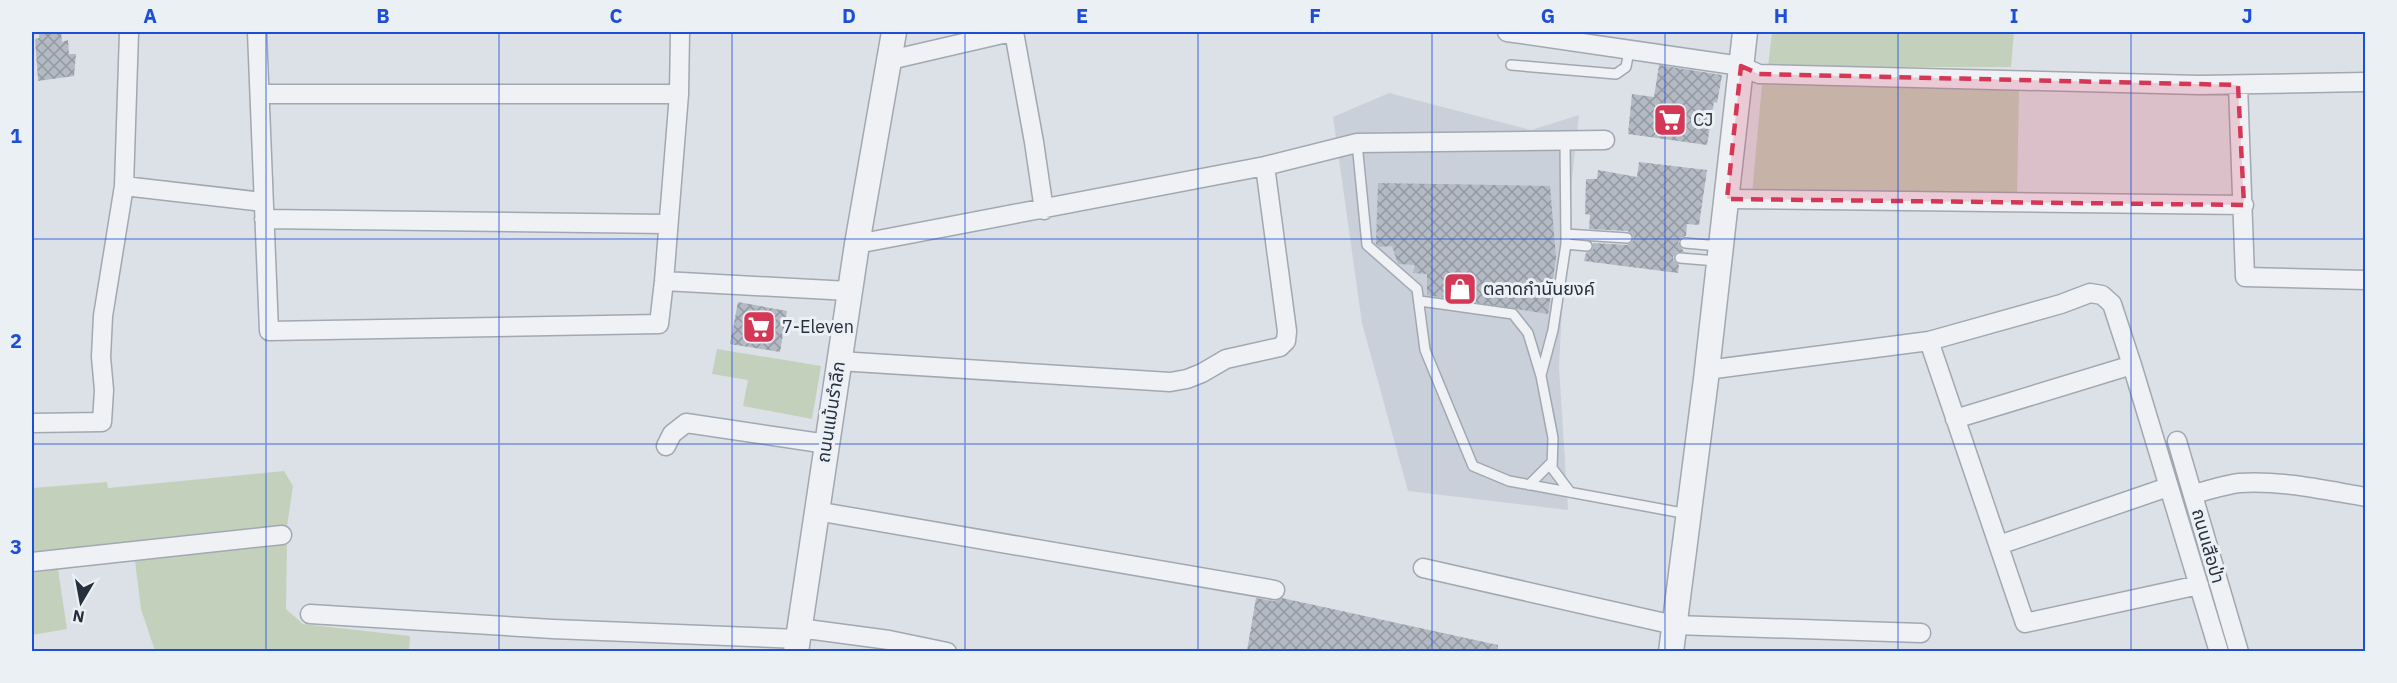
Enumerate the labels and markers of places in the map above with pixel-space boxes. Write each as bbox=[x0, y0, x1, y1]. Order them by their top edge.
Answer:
supermarket icon: CJ bbox=[1652, 102, 1688, 138]
place label: CJ bbox=[1693, 108, 1713, 131]
shop icon: ตลาดกำนันยงค์ bbox=[1442, 271, 1478, 307]
place label: ตลาดกำนันยงค์ bbox=[1483, 277, 1595, 300]
supermarket icon: 7-Eleven bbox=[741, 309, 777, 345]
place label: 7-Eleven bbox=[782, 315, 854, 338]

